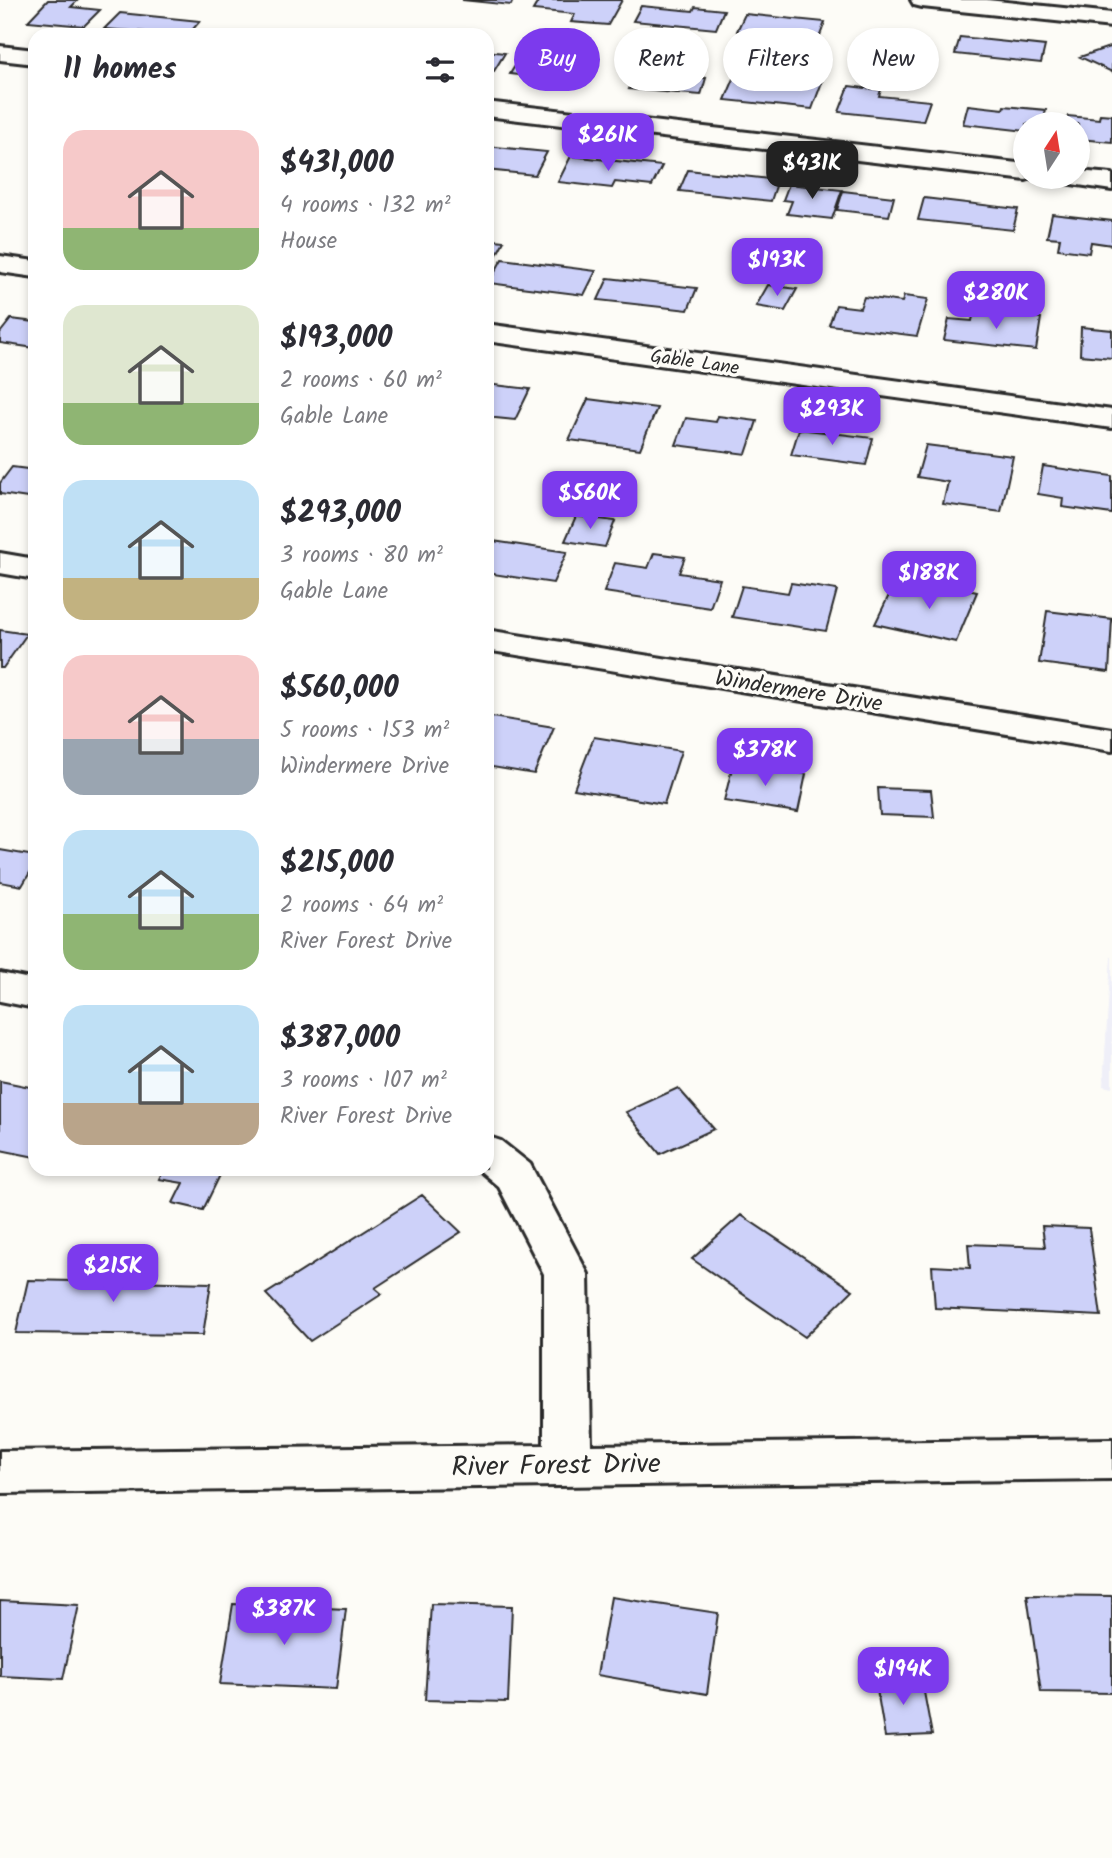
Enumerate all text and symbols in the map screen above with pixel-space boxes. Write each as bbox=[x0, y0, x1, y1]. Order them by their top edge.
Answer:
chip: Buy bbox=[514, 28, 600, 91]
chip: Rent bbox=[614, 28, 709, 91]
chip: Filters bbox=[723, 28, 833, 91]
chip: New bbox=[847, 28, 939, 91]
text: 11 homes bbox=[63, 46, 176, 94]
icon: filters bbox=[421, 51, 459, 89]
north arrow bbox=[1013, 112, 1090, 189]
map controls bbox=[1013, 112, 1090, 189]
pin: $261K bbox=[559, 114, 657, 173]
text: $261K bbox=[578, 118, 638, 154]
text: $431,000 bbox=[280, 140, 394, 188]
pin: $431K bbox=[763, 142, 861, 201]
text: $431K bbox=[782, 146, 842, 182]
icon: home bbox=[119, 158, 203, 242]
text: 4 rooms · 132 m² bbox=[280, 188, 451, 224]
text: House bbox=[280, 224, 337, 260]
pin: $193K bbox=[728, 238, 826, 298]
text: $193K bbox=[748, 243, 806, 279]
pin: $280K bbox=[947, 272, 1045, 331]
text: $280K bbox=[963, 276, 1029, 312]
text: $193,000 bbox=[280, 315, 392, 363]
icon: home bbox=[119, 333, 203, 417]
street label: Gable Lane bbox=[648, 342, 741, 384]
text: 2 rooms · 60 m² bbox=[280, 363, 442, 399]
pin: $293K bbox=[783, 388, 881, 447]
text: $293K bbox=[799, 392, 865, 428]
text: Gable Lane bbox=[280, 399, 388, 435]
pin: $560K bbox=[541, 472, 639, 531]
text: $560K bbox=[558, 476, 622, 512]
text: $293,000 bbox=[280, 490, 401, 538]
icon: home bbox=[119, 508, 203, 592]
text: 3 rooms · 80 m² bbox=[280, 538, 443, 574]
pin: $188K bbox=[880, 552, 978, 611]
text: $188K bbox=[898, 556, 960, 592]
text: Gable Lane bbox=[280, 574, 388, 610]
street label: Windermere Drive bbox=[712, 661, 885, 723]
text: $560,000 bbox=[280, 665, 399, 713]
icon: home bbox=[119, 683, 203, 767]
text: 5 rooms · 153 m² bbox=[280, 713, 449, 749]
pin: $378K bbox=[716, 728, 814, 788]
text: $378K bbox=[733, 733, 797, 769]
text: Windermere Drive bbox=[280, 749, 449, 785]
text: $215,000 bbox=[280, 840, 394, 888]
icon: home bbox=[119, 858, 203, 942]
text: 2 rooms · 64 m² bbox=[280, 888, 443, 924]
text: River Forest Drive bbox=[280, 924, 452, 960]
text: $387,000 bbox=[280, 1015, 400, 1063]
icon: home bbox=[119, 1033, 203, 1117]
text: 3 rooms · 107 m² bbox=[280, 1063, 447, 1099]
text: River Forest Drive bbox=[280, 1099, 452, 1135]
pin: $215K bbox=[64, 1244, 162, 1304]
text: $215K bbox=[83, 1249, 143, 1285]
street label: River Forest Drive bbox=[451, 1442, 662, 1491]
pin: $387K bbox=[235, 1588, 333, 1647]
text: $387K bbox=[252, 1592, 316, 1628]
pin: $194K bbox=[854, 1648, 952, 1707]
text: $194K bbox=[874, 1652, 932, 1688]

